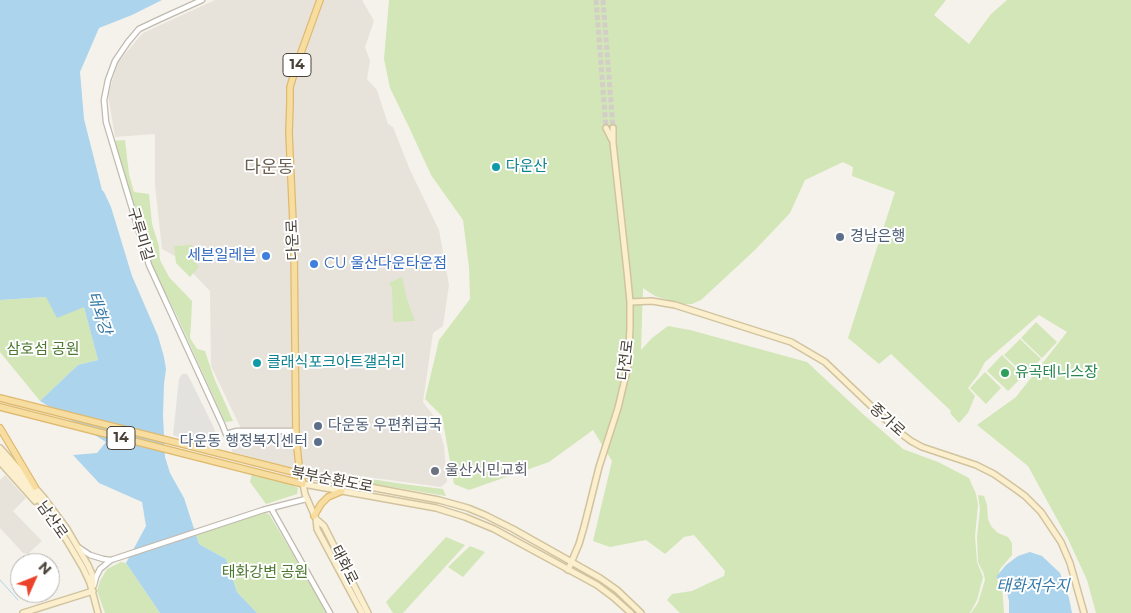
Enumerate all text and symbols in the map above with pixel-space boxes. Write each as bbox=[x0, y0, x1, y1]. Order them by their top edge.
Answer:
road number: 14 bbox=[283, 54, 311, 76]
district label: 다운동 bbox=[244, 157, 294, 179]
place label: 다운산 bbox=[506, 158, 547, 176]
marker: 다운산 bbox=[490, 161, 502, 173]
street label: 구루미길 bbox=[123, 205, 157, 263]
street label: 다운로 bbox=[283, 219, 303, 261]
place label: 경남은행 bbox=[850, 228, 905, 246]
marker: 경남은행 bbox=[834, 231, 846, 243]
place label: 세븐일레븐 bbox=[187, 247, 256, 265]
marker: 세븐일레븐 bbox=[260, 250, 272, 262]
place label: CU 울산다운타운점 bbox=[324, 255, 447, 273]
marker: CU 울산다운타운점 bbox=[308, 258, 320, 270]
water label: 태화강 bbox=[83, 289, 115, 337]
street label: 다전로 bbox=[615, 338, 637, 382]
park label: 삼호섬 공원 bbox=[7, 341, 79, 359]
place label: 클래식포크아트갤러리 bbox=[267, 354, 405, 372]
marker: 클래식포크아트갤러리 bbox=[251, 357, 263, 369]
place label: 유곡테니스장 bbox=[1015, 364, 1098, 382]
marker: 유곡테니스장 bbox=[999, 367, 1011, 379]
street label: 종가로 bbox=[866, 399, 908, 441]
place label: 다운동 우편취급국 bbox=[328, 417, 442, 435]
marker: 다운동 우편취급국 bbox=[312, 420, 324, 432]
road number: 14 bbox=[107, 426, 135, 449]
place label: 다운동 행정복지센터 bbox=[180, 433, 308, 451]
marker: 다운동 행정복지센터 bbox=[312, 436, 324, 448]
place label: 울산시민교회 bbox=[445, 462, 528, 480]
street label: 북부순환도로 bbox=[290, 463, 374, 497]
marker: 울산시민교회 bbox=[429, 465, 441, 477]
street label: 남산로 bbox=[33, 498, 71, 542]
street label: 태화로 bbox=[327, 542, 361, 588]
north arrow bbox=[10, 553, 60, 603]
text: N bbox=[35, 558, 55, 579]
park label: 태화강변 공원 bbox=[222, 564, 308, 582]
water label: 태화저수지 bbox=[996, 576, 1070, 596]

